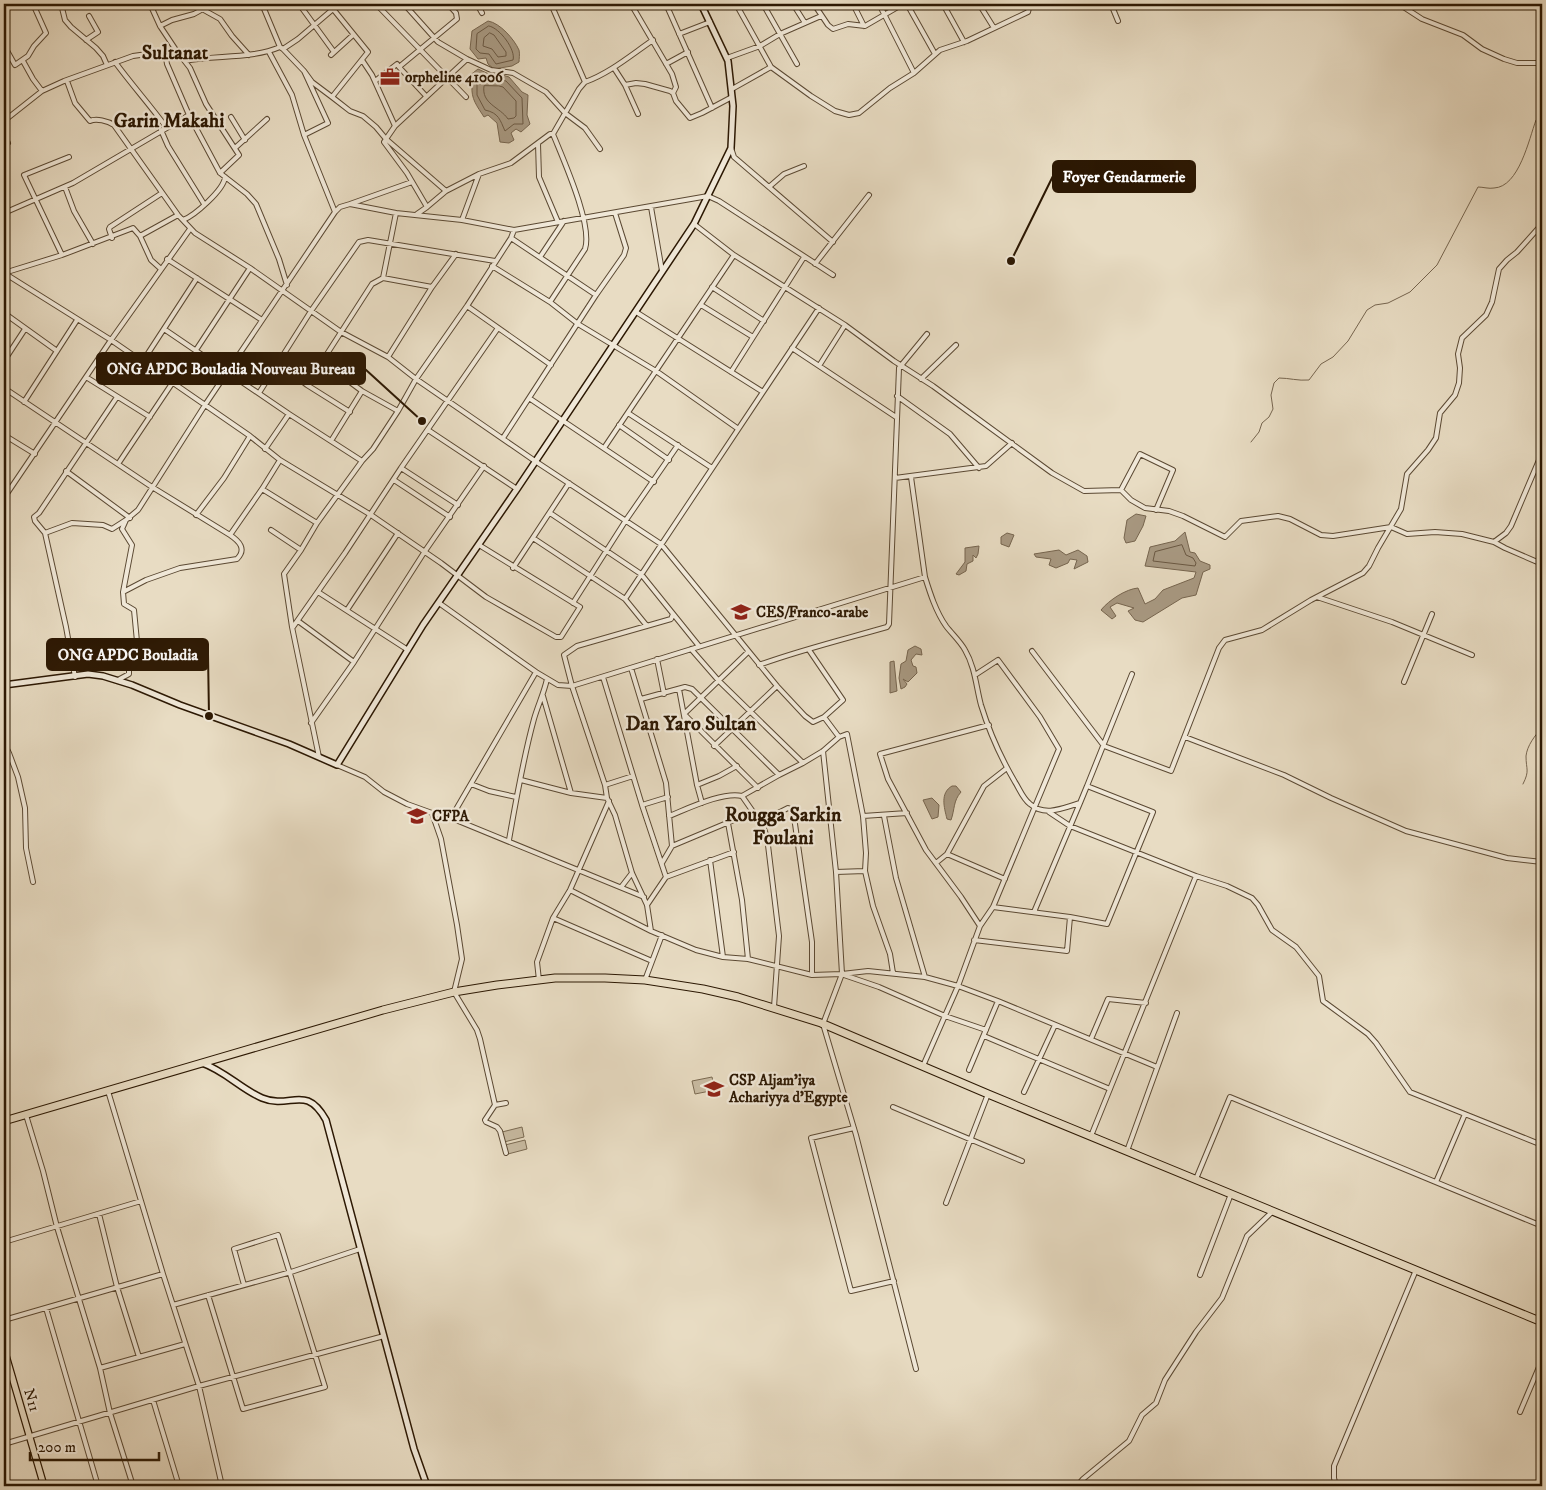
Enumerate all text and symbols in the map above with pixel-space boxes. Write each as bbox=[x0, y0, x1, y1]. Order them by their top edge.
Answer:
district label: Sultanat bbox=[142, 41, 209, 66]
office icon: orpheline 41006 bbox=[379, 66, 401, 88]
place label: orpheline 41006 bbox=[405, 68, 504, 87]
district label: Garin Makahi bbox=[114, 109, 224, 134]
callout: Foyer Gendarmerie bbox=[1053, 161, 1195, 192]
text: Foyer Gendarmerie bbox=[1063, 167, 1186, 187]
callout: ONG APDC Bouladia Nouveau Bureau bbox=[97, 353, 365, 384]
text: ONG APDC Bouladia Nouveau Bureau bbox=[107, 359, 356, 379]
school or university icon: CES/Franco-arabe bbox=[730, 601, 752, 623]
place label: CES/Franco-arabe bbox=[756, 603, 869, 622]
callout: ONG APDC Bouladia bbox=[47, 639, 208, 670]
text: ONG APDC Bouladia bbox=[58, 645, 199, 665]
district label: Dan Yaro Sultan bbox=[626, 712, 757, 737]
district label: Rougga Sarkin Foulani bbox=[725, 803, 842, 851]
school or university icon: CFPA bbox=[406, 805, 428, 827]
place label: CFPA bbox=[432, 807, 469, 826]
place label: CSP Aljam'iya Achariyya d'Egypte bbox=[728, 1071, 848, 1107]
school or university icon: CSP Aljam'iya Achariyya d'Egypte bbox=[703, 1078, 725, 1100]
street label: N11 bbox=[19, 1386, 44, 1414]
scale bar bbox=[30, 1430, 159, 1462]
text: 200 m bbox=[38, 1438, 76, 1457]

